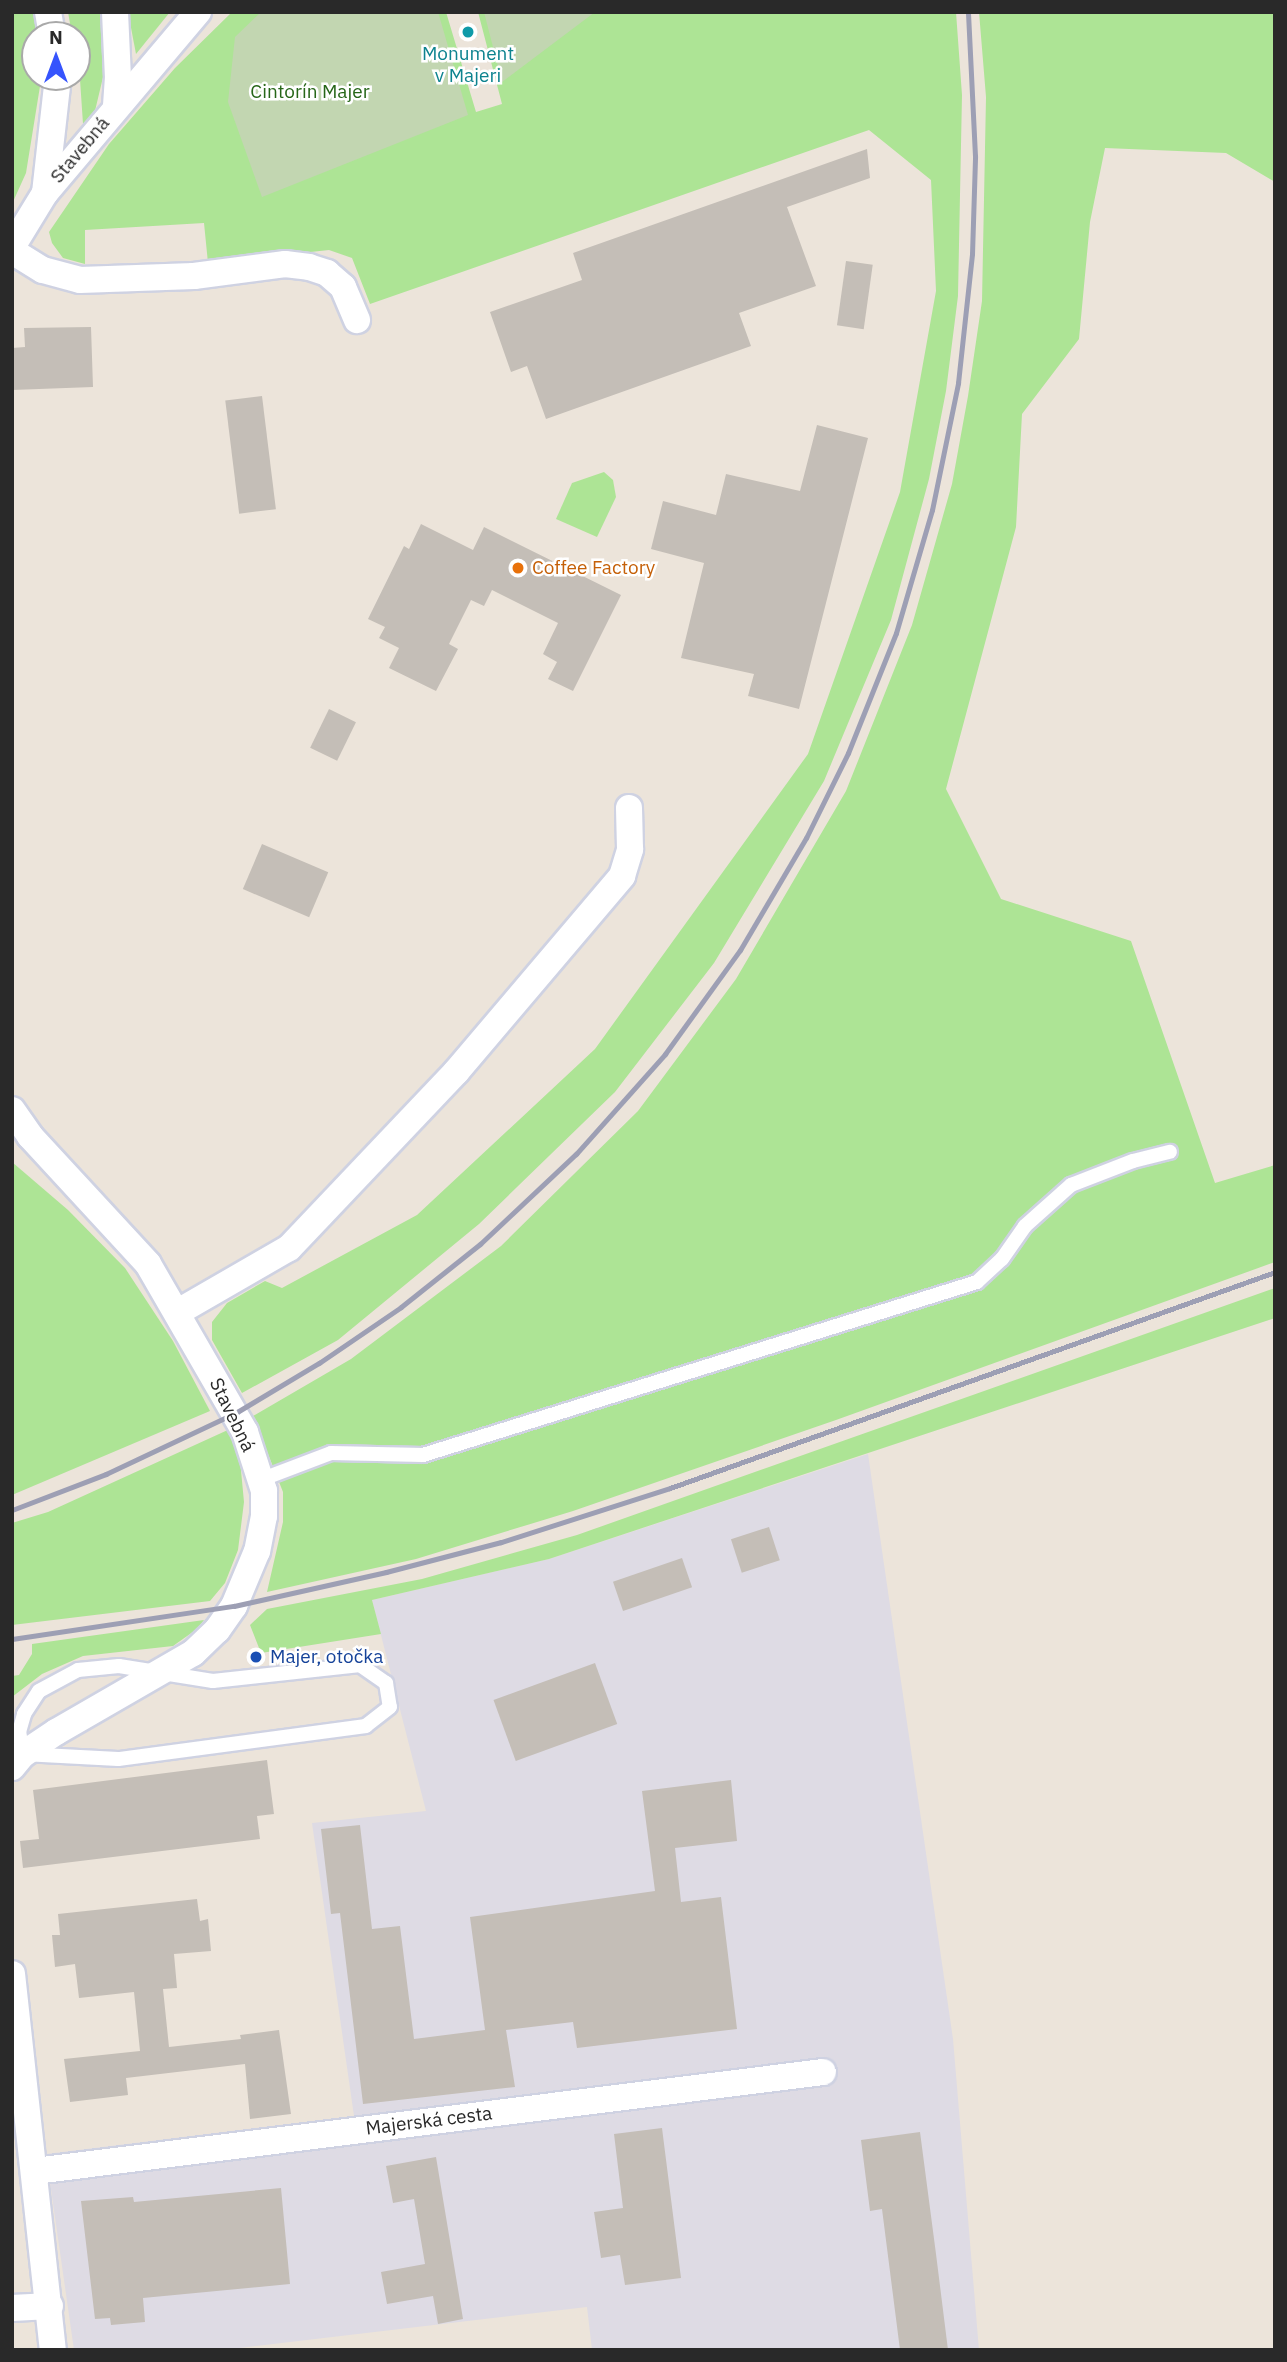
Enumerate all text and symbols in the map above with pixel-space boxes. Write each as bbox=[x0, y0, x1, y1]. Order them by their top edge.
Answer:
north arrow bbox=[21, 21, 91, 91]
marker: Monument v Majeri bbox=[460, 24, 476, 40]
text: N bbox=[49, 25, 63, 49]
place label: Monument v Majeri bbox=[422, 43, 514, 87]
park label: Cintorín Majer bbox=[250, 81, 370, 103]
street label: Stavebná bbox=[46, 112, 114, 188]
place label: Coffee Factory bbox=[532, 557, 655, 579]
marker: Coffee Factory bbox=[510, 560, 526, 576]
street label: Stavebná bbox=[204, 1374, 260, 1456]
place label: Majer, otočka bbox=[270, 1646, 383, 1668]
marker: Majer, otočka bbox=[248, 1649, 264, 1665]
street label: Majerská cesta bbox=[364, 2102, 494, 2140]

